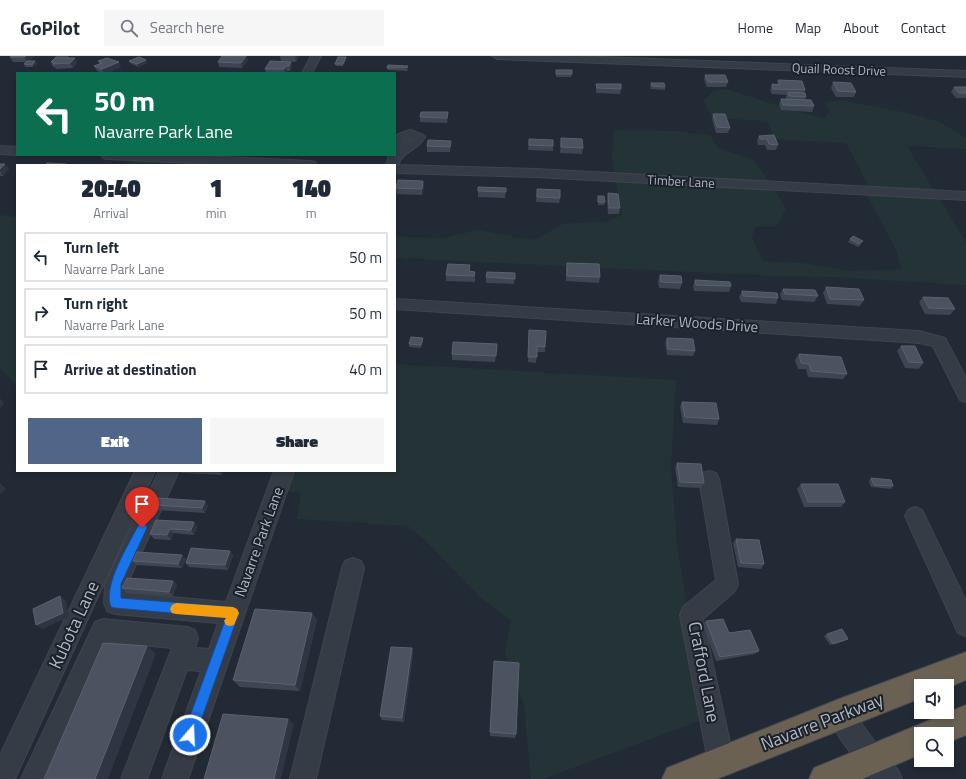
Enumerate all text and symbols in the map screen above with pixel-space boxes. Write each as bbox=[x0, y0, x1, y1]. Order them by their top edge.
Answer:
search box bbox=[104, 10, 384, 46]
text: GoPilot bbox=[20, 13, 80, 42]
text: Search here bbox=[150, 16, 224, 39]
icon: search bbox=[118, 17, 140, 39]
text: Home bbox=[738, 17, 773, 38]
text: Map bbox=[795, 17, 821, 38]
text: About bbox=[843, 17, 879, 38]
text: Contact bbox=[901, 17, 946, 38]
street label: Quail Roost Drive bbox=[792, 57, 886, 81]
text: 50 m bbox=[94, 79, 155, 122]
icon: left bbox=[28, 88, 80, 140]
text: Navarre Park Lane bbox=[94, 118, 233, 145]
street label: Timber Lane bbox=[647, 169, 715, 193]
text: 20:40 bbox=[81, 170, 141, 206]
text: 1 bbox=[209, 170, 223, 206]
text: 140 bbox=[291, 170, 331, 206]
text: Arrival bbox=[93, 203, 128, 223]
text: min bbox=[206, 203, 226, 223]
text: m bbox=[306, 203, 317, 223]
text: Turn left bbox=[64, 236, 119, 259]
icon: left bbox=[30, 246, 52, 268]
text: 50 m bbox=[349, 246, 382, 269]
text: Navarre Park Lane bbox=[64, 259, 164, 279]
text: Turn right bbox=[64, 292, 128, 315]
icon: right bbox=[30, 302, 52, 324]
text: 50 m bbox=[349, 302, 382, 325]
street label: Larker Woods Drive bbox=[635, 307, 759, 338]
text: Navarre Park Lane bbox=[64, 315, 164, 335]
icon: arrive bbox=[30, 358, 52, 380]
text: Arrive at destination bbox=[64, 358, 197, 381]
text: 40 m bbox=[349, 358, 382, 381]
button: Exit bbox=[28, 418, 202, 464]
button: Share bbox=[210, 418, 384, 464]
street label: Navarre Park Lane bbox=[228, 484, 289, 600]
pin bbox=[125, 487, 159, 528]
icon: arrive bbox=[131, 493, 153, 515]
street label: Kubota Lane bbox=[41, 576, 106, 673]
street label: Crafford Lane bbox=[681, 619, 727, 725]
map controls bbox=[914, 679, 954, 767]
button: sound bbox=[914, 679, 954, 719]
street label: Navarre Parkway bbox=[756, 686, 887, 757]
position arrow bbox=[169, 714, 211, 756]
button: search bbox=[914, 727, 954, 767]

